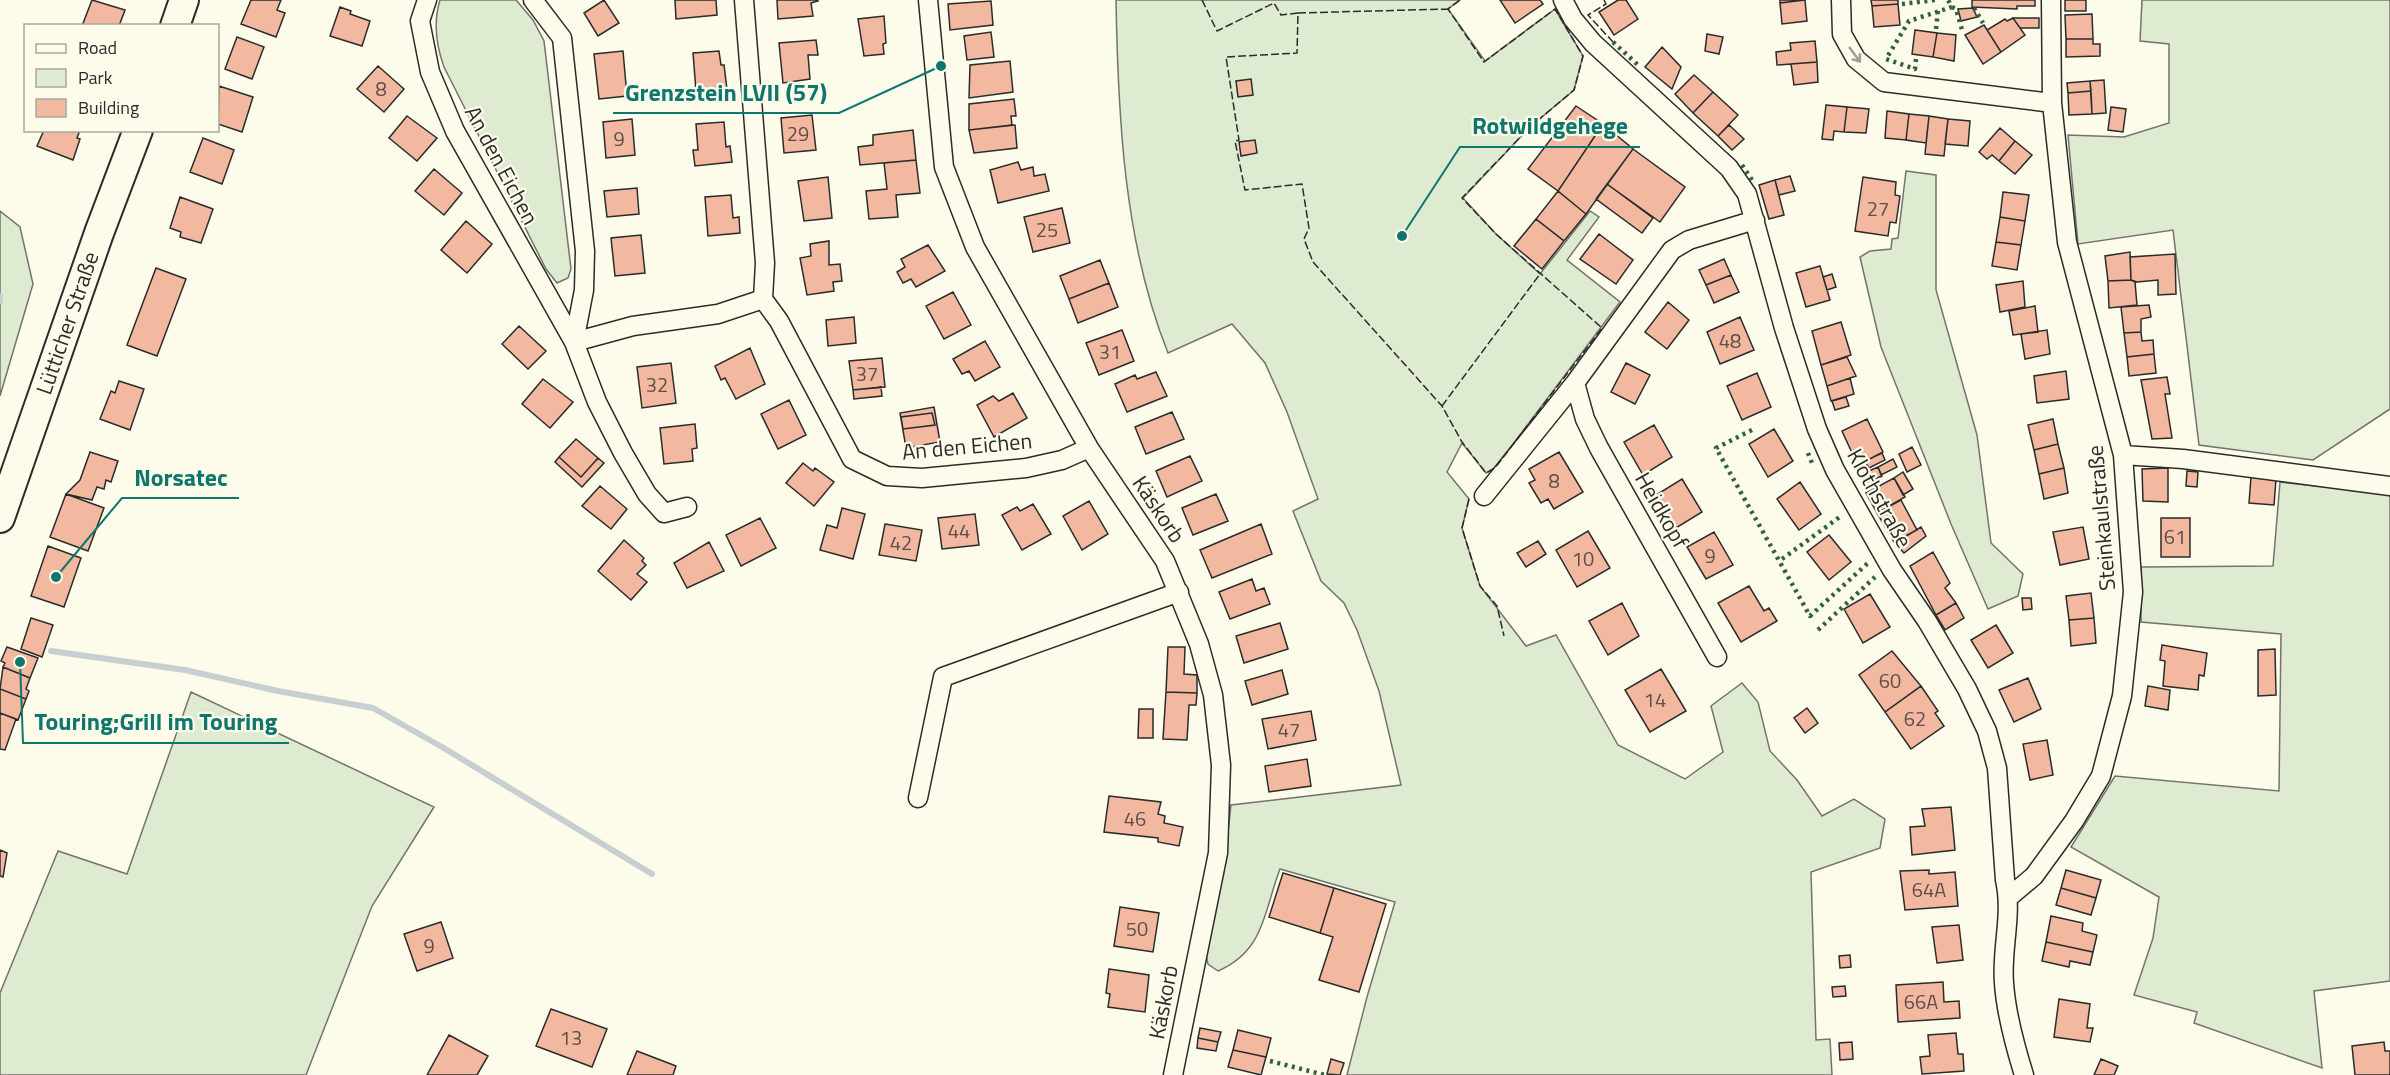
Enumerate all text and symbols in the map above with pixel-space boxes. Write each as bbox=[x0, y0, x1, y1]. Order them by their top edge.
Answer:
legend bbox=[24, 24, 219, 132]
text: Road bbox=[78, 34, 117, 61]
one-way arrow bbox=[1849, 46, 1861, 62]
text: Park bbox=[78, 64, 113, 91]
callout: Grenzstein LVII (57) bbox=[613, 71, 839, 113]
house number: 8 bbox=[375, 73, 387, 104]
text: Grenzstein LVII (57) bbox=[625, 74, 827, 110]
text: Building bbox=[78, 94, 139, 121]
street label: An den Eichen bbox=[456, 99, 548, 231]
callout: Rotwildgehege bbox=[1460, 105, 1640, 147]
text: Rotwildgehege bbox=[1472, 107, 1628, 143]
house number: 29 bbox=[787, 118, 809, 149]
house number: 9 bbox=[613, 123, 625, 154]
house number: 27 bbox=[1867, 193, 1889, 224]
house number: 25 bbox=[1036, 214, 1058, 245]
street label: Lütticher Straße bbox=[27, 247, 107, 399]
house number: 48 bbox=[1719, 325, 1741, 356]
house number: 31 bbox=[1099, 336, 1121, 367]
house number: 37 bbox=[856, 358, 878, 389]
house number: 32 bbox=[646, 369, 668, 400]
street label: An den Eichen bbox=[901, 423, 1033, 469]
street label: Klothstraße bbox=[1839, 442, 1921, 554]
street label: Steinkaulstraße bbox=[2078, 444, 2124, 592]
callout: Norsatec bbox=[122, 456, 239, 498]
text: Norsatec bbox=[134, 459, 228, 495]
house number: 8 bbox=[1548, 465, 1560, 496]
street label: Heidkopf bbox=[1627, 466, 1698, 555]
street label: Käskorb bbox=[1124, 468, 1194, 550]
house number: 44 bbox=[948, 515, 970, 546]
house number: 61 bbox=[2164, 521, 2186, 552]
house number: 42 bbox=[890, 527, 912, 558]
house number: 9 bbox=[1704, 540, 1716, 571]
house number: 10 bbox=[1572, 543, 1594, 574]
house number: 60 bbox=[1879, 665, 1901, 696]
house number: 14 bbox=[1644, 684, 1666, 715]
callout: Touring;Grill im Touring bbox=[23, 701, 289, 743]
text: Touring;Grill im Touring bbox=[35, 703, 278, 739]
house number: 62 bbox=[1904, 703, 1926, 734]
house number: 47 bbox=[1278, 714, 1300, 745]
house number: 46 bbox=[1124, 803, 1146, 834]
house number: 64A bbox=[1912, 874, 1946, 905]
house number: 50 bbox=[1126, 913, 1148, 944]
house number: 9 bbox=[423, 930, 435, 961]
street label: Käskorb bbox=[1139, 962, 1187, 1042]
house number: 66A bbox=[1904, 986, 1938, 1017]
house number: 13 bbox=[560, 1022, 582, 1053]

